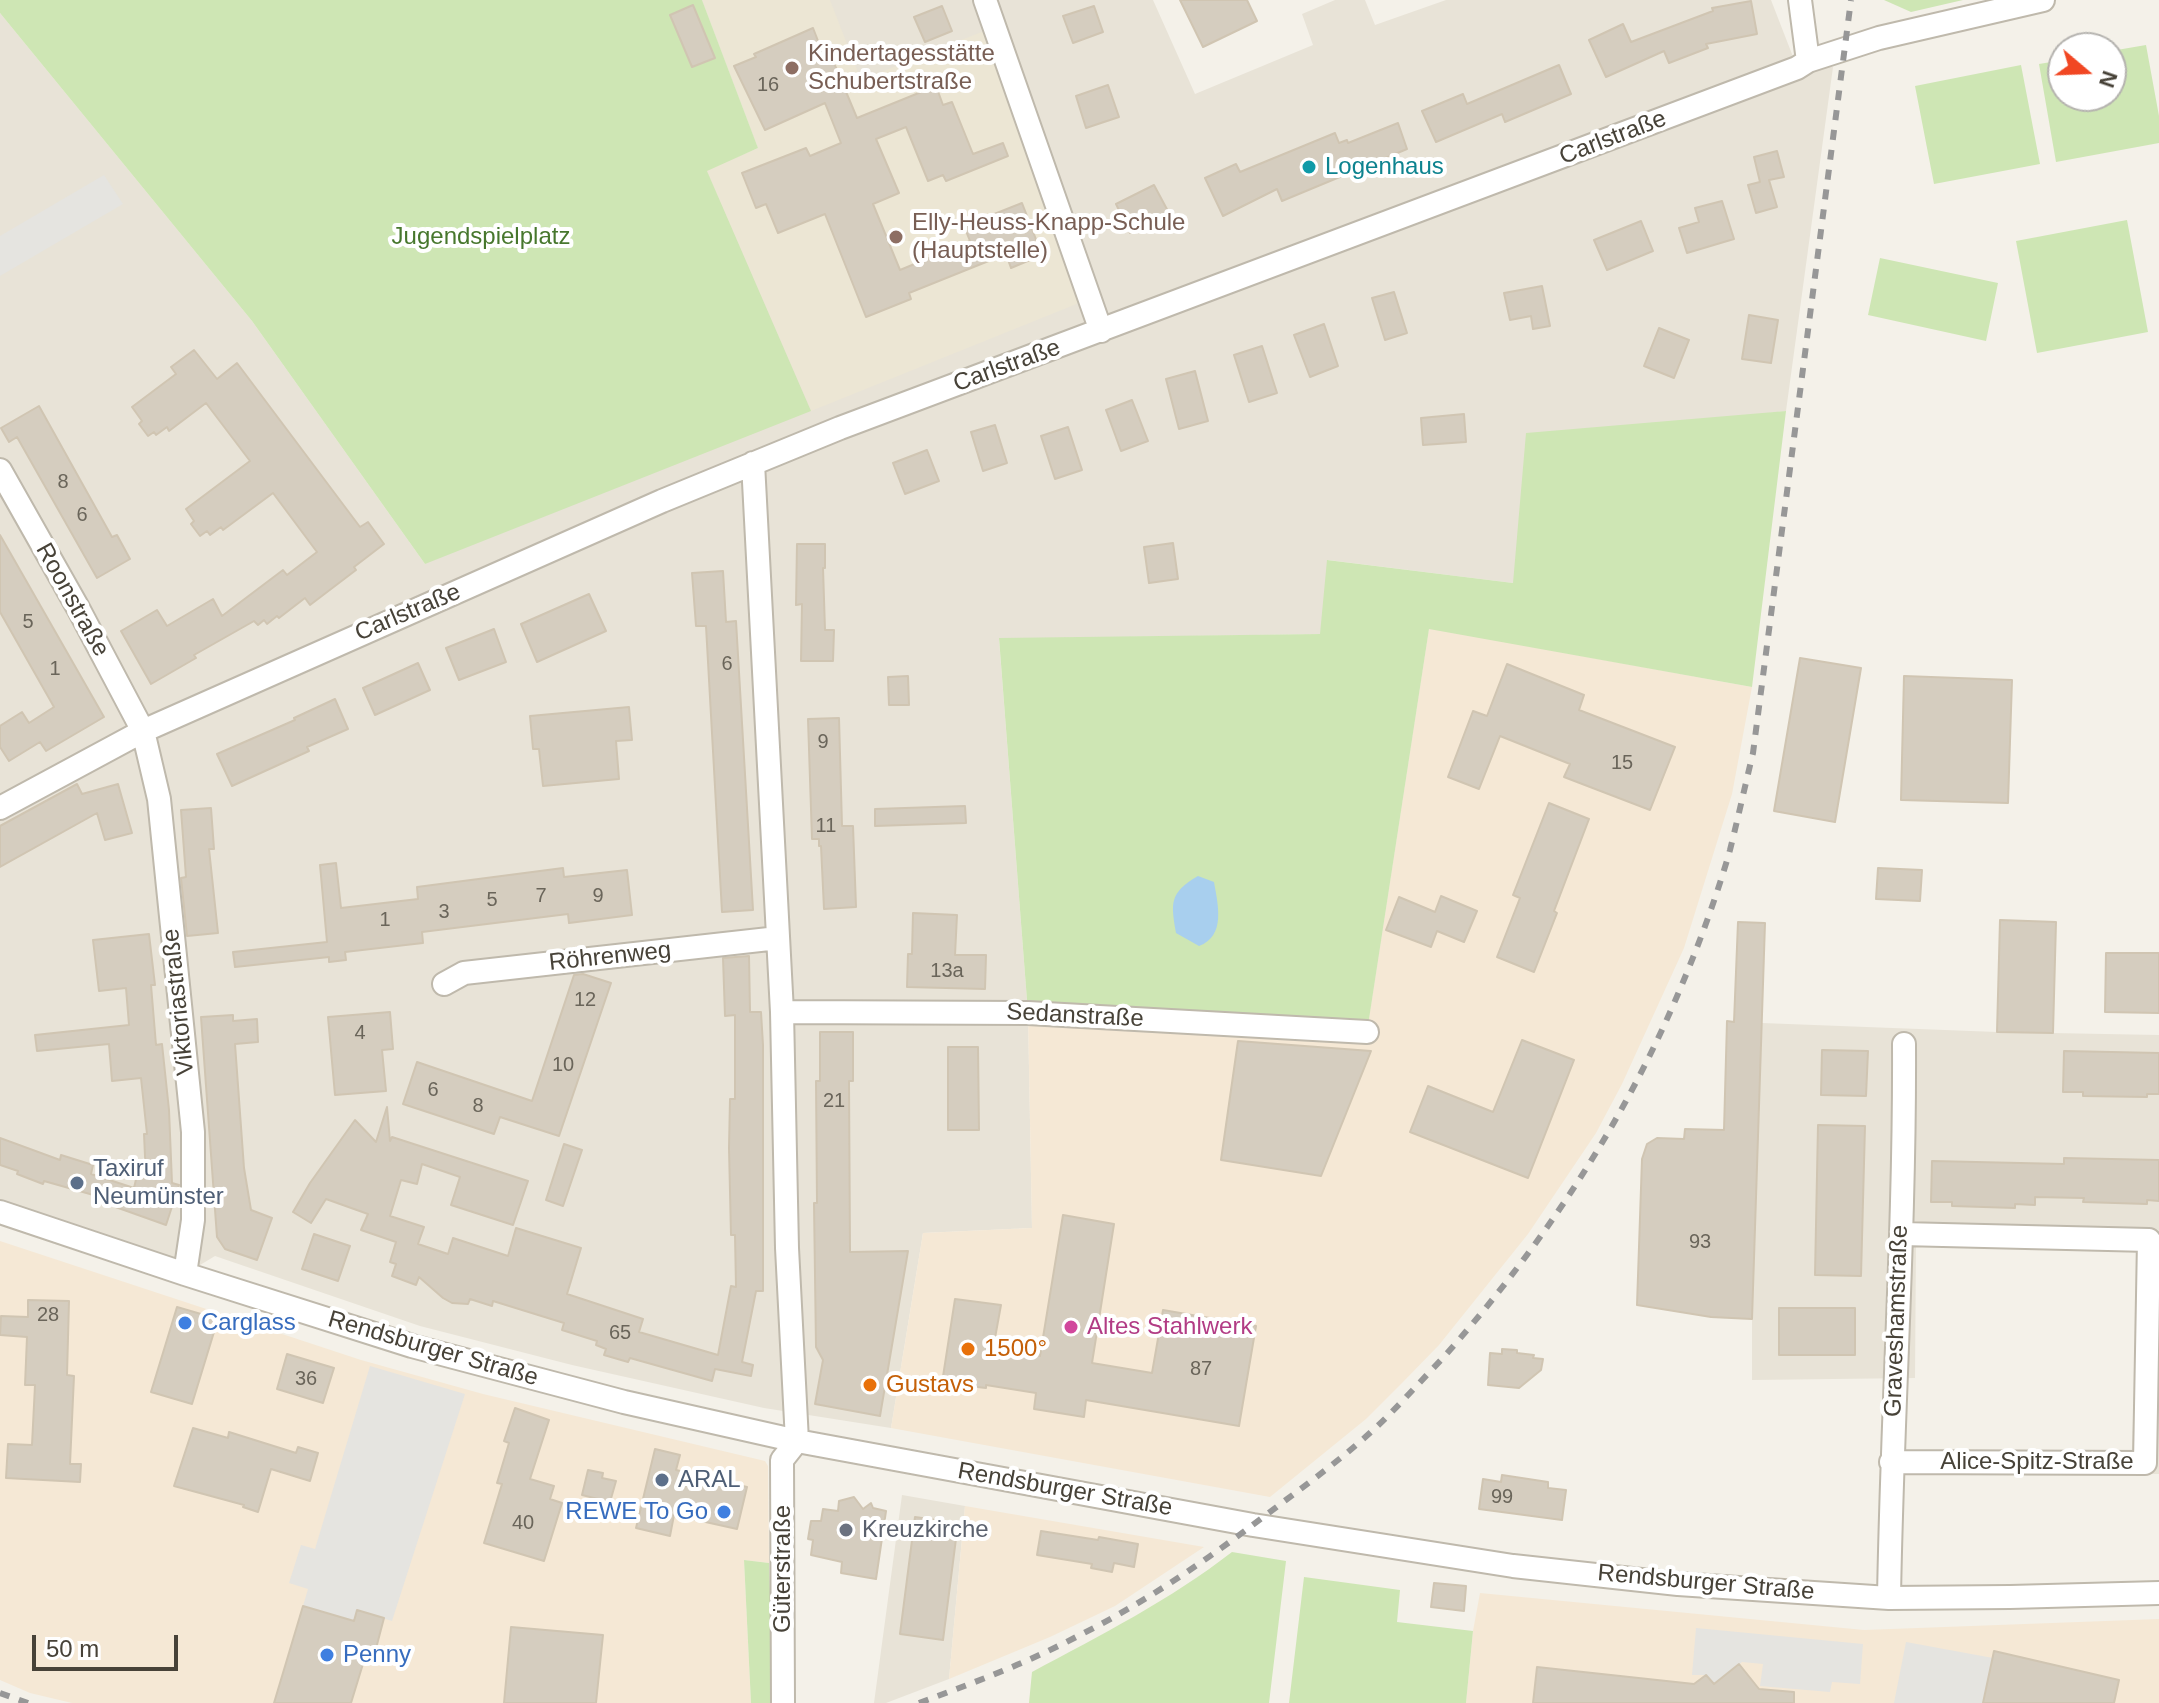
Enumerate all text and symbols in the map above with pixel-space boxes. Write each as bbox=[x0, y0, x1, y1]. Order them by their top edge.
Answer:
north arrow bbox=[2047, 32, 2127, 112]
place label: Kindertagesstätte Schubertstraße bbox=[808, 40, 995, 96]
marker: Kindertagesstätte Schubertstraße bbox=[783, 59, 801, 77]
text: N bbox=[2094, 68, 2123, 91]
house number: 16 bbox=[757, 73, 779, 97]
street label: Carlstraße bbox=[1556, 104, 1670, 172]
place label: Logenhaus bbox=[1325, 153, 1444, 181]
marker: Logenhaus bbox=[1300, 158, 1318, 176]
place label: Elly-Heuss-Knapp-Schule (Hauptstelle) bbox=[912, 209, 1185, 265]
park label: Jugendspielplatz bbox=[392, 223, 570, 251]
marker: Elly-Heuss-Knapp-Schule (Hauptstelle) bbox=[887, 228, 905, 246]
street label: Carlstraße bbox=[949, 333, 1065, 399]
house number: 8 bbox=[57, 470, 69, 494]
house number: 6 bbox=[76, 503, 88, 527]
street label: Roonstraße bbox=[29, 538, 115, 662]
street label: Carlstraße bbox=[351, 578, 465, 648]
house number: 5 bbox=[22, 610, 34, 634]
house number: 6 bbox=[721, 652, 733, 676]
house number: 1 bbox=[49, 657, 61, 681]
house number: 9 bbox=[817, 730, 829, 754]
house number: 15 bbox=[1611, 751, 1633, 775]
house number: 11 bbox=[816, 814, 836, 838]
house number: 7 bbox=[535, 884, 547, 908]
house number: 9 bbox=[592, 884, 604, 908]
house number: 5 bbox=[486, 888, 498, 912]
house number: 3 bbox=[438, 900, 450, 924]
house number: 1 bbox=[379, 908, 391, 932]
street label: Viktoriastraße bbox=[157, 927, 201, 1077]
street label: Röhrenweg bbox=[547, 936, 673, 978]
house number: 13a bbox=[930, 959, 964, 983]
house number: 12 bbox=[574, 988, 596, 1012]
street label: Sedanstraße bbox=[1006, 998, 1144, 1034]
house number: 4 bbox=[354, 1021, 366, 1045]
house number: 10 bbox=[552, 1053, 574, 1077]
house number: 6 bbox=[427, 1078, 439, 1102]
house number: 21 bbox=[823, 1089, 845, 1113]
house number: 8 bbox=[472, 1094, 484, 1118]
place label: Taxiruf Neumünster bbox=[93, 1155, 224, 1211]
marker: Taxiruf Neumünster bbox=[68, 1174, 86, 1192]
street label: Graveshamstraße bbox=[1879, 1225, 1915, 1417]
house number: 93 bbox=[1689, 1230, 1711, 1254]
house number: 28 bbox=[37, 1303, 59, 1327]
street label: Rendsburger Straße bbox=[325, 1305, 541, 1393]
place label: Carglass bbox=[201, 1309, 296, 1337]
place label: Altes Stahlwerk bbox=[1087, 1313, 1252, 1341]
marker: Carglass bbox=[176, 1314, 194, 1332]
marker: Altes Stahlwerk bbox=[1062, 1318, 1080, 1336]
house number: 65 bbox=[609, 1321, 631, 1345]
place label: 1500° bbox=[984, 1335, 1047, 1363]
marker: 1500° bbox=[959, 1340, 977, 1358]
house number: 87 bbox=[1190, 1357, 1212, 1381]
house number: 36 bbox=[295, 1367, 317, 1391]
place label: Gustavs bbox=[886, 1371, 974, 1399]
marker: Gustavs bbox=[861, 1376, 879, 1394]
street label: Alice-Spitz-Straße bbox=[1940, 1448, 2134, 1476]
street label: Rendsburger Straße bbox=[955, 1457, 1175, 1523]
place label: ARAL bbox=[678, 1466, 741, 1494]
marker: ARAL bbox=[653, 1471, 671, 1489]
house number: 99 bbox=[1491, 1485, 1513, 1509]
place label: REWE To Go bbox=[565, 1498, 708, 1526]
marker: REWE To Go bbox=[715, 1503, 733, 1521]
street label: Güterstraße bbox=[769, 1505, 797, 1633]
house number: 40 bbox=[512, 1511, 534, 1535]
place label: Kreuzkirche bbox=[862, 1516, 989, 1544]
marker: Kreuzkirche bbox=[837, 1521, 855, 1539]
street label: Rendsburger Straße bbox=[1596, 1559, 1816, 1607]
scale bar bbox=[36, 1619, 182, 1669]
text: 50 m bbox=[46, 1635, 99, 1662]
place label: Penny bbox=[343, 1641, 411, 1669]
marker: Penny bbox=[318, 1646, 336, 1664]

